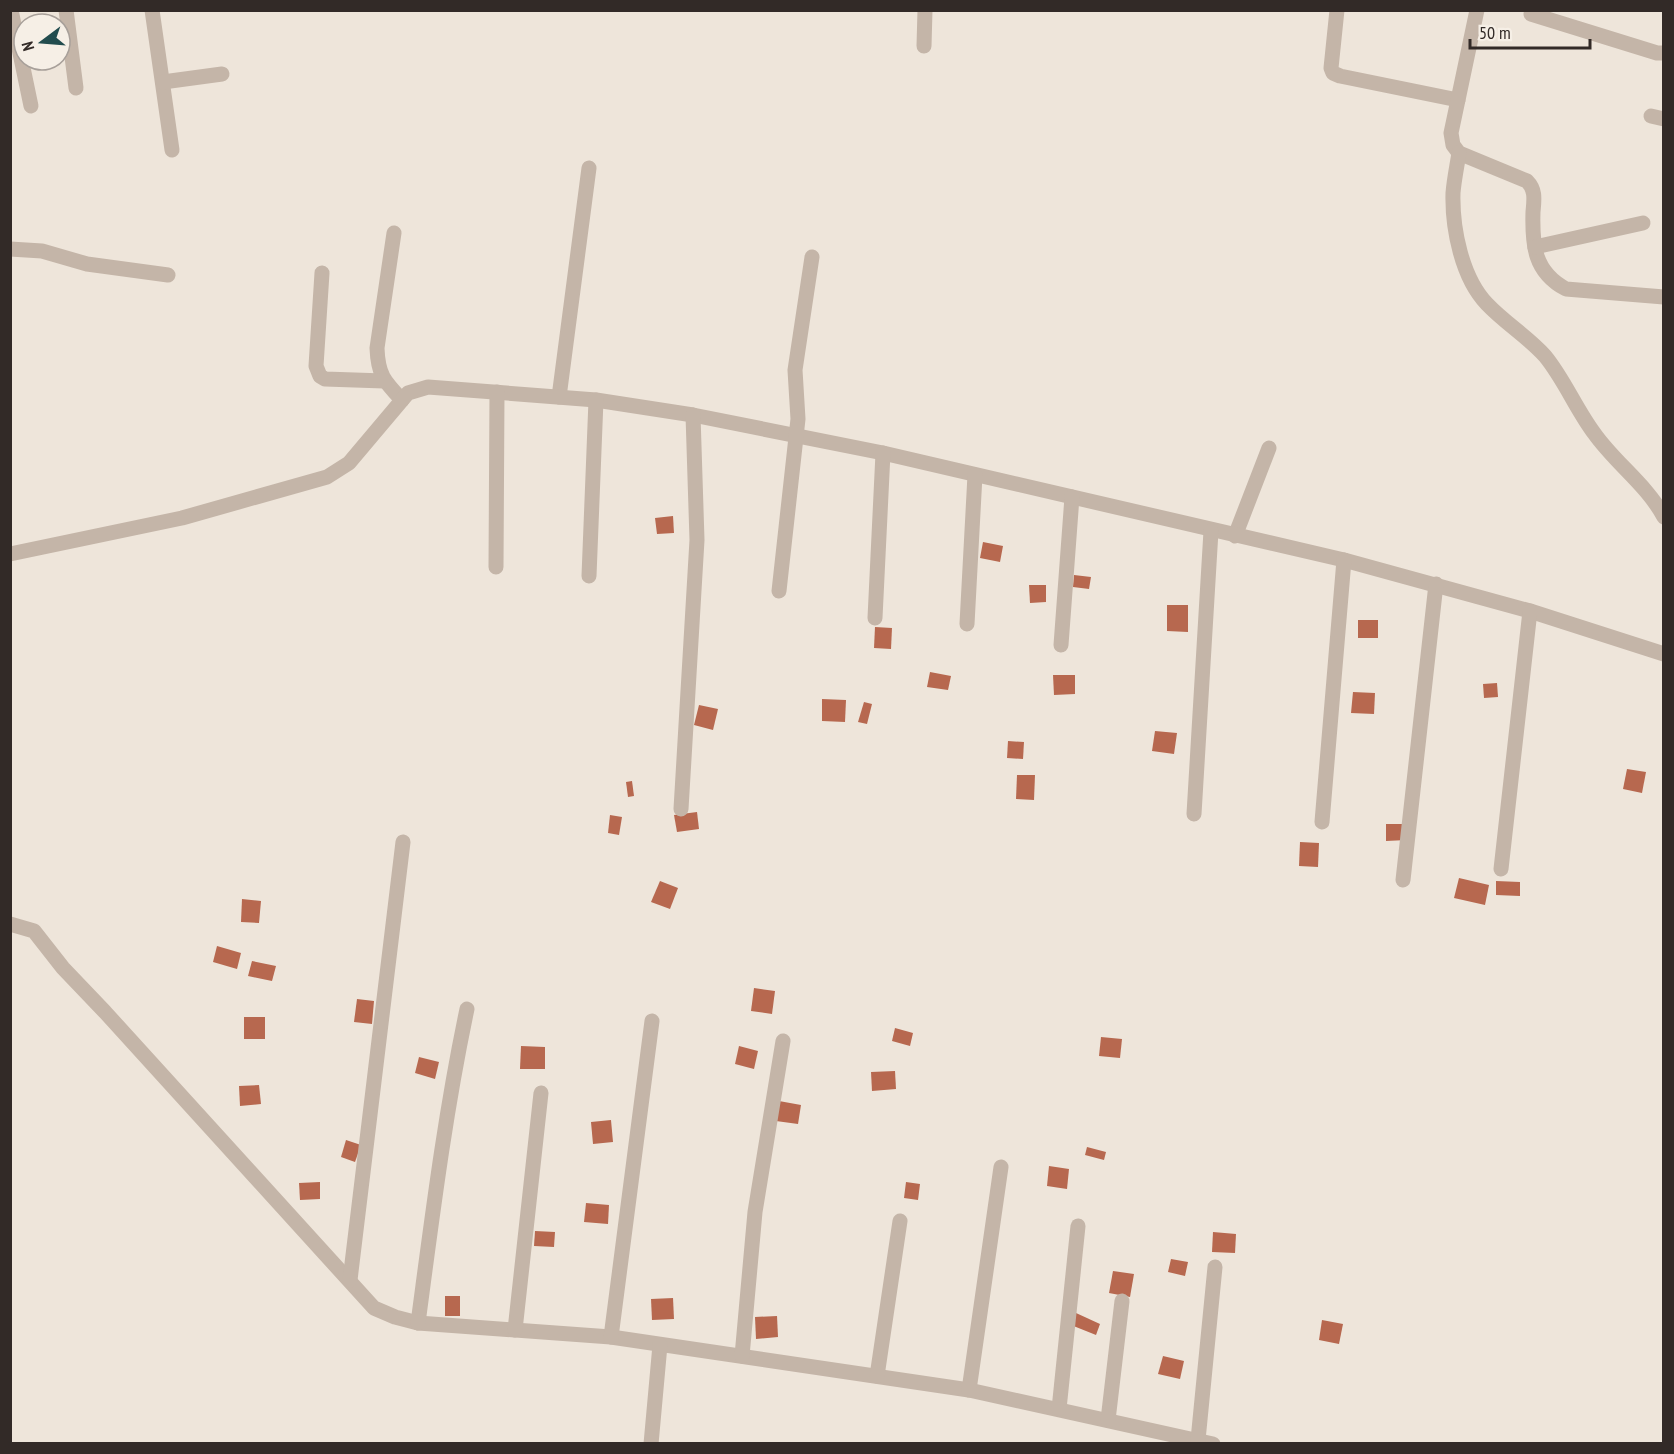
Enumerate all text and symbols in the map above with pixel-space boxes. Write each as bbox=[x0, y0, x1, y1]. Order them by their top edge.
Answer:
north arrow bbox=[12, 12, 72, 72]
scale bar bbox=[1470, 12, 1590, 50]
text: 50 m bbox=[1479, 21, 1511, 44]
text: N bbox=[17, 39, 38, 53]

